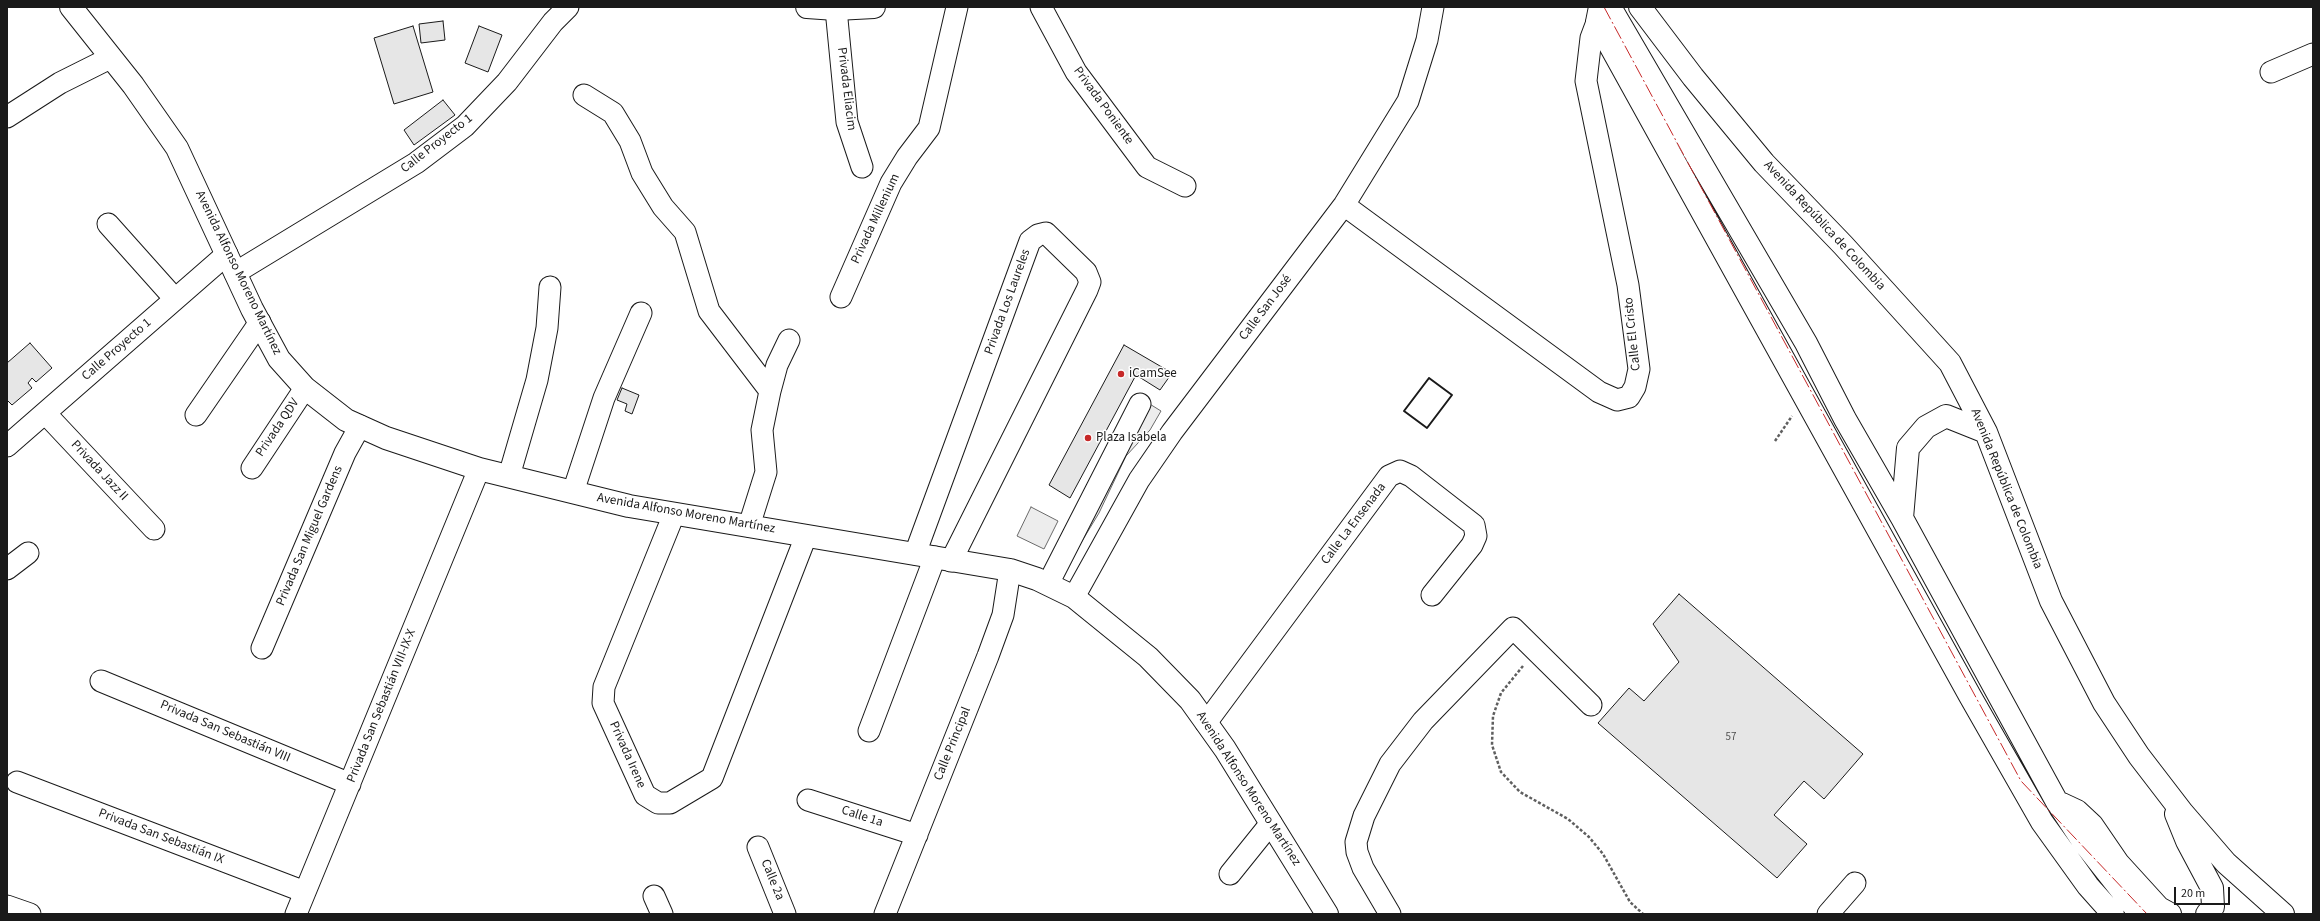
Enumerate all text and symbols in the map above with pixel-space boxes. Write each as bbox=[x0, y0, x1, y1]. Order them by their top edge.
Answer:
street label: Privada Eliacim bbox=[833, 47, 859, 131]
street label: Privada Poniente bbox=[1070, 64, 1136, 148]
street label: Calle Proyecto 1 bbox=[398, 111, 476, 177]
street label: Avenida República de Colombia bbox=[1760, 158, 1888, 294]
street label: Privada Millenium bbox=[848, 171, 904, 267]
street label: Avenida Alfonso Moreno Martínez bbox=[191, 188, 285, 358]
street label: Privada Los Laureles bbox=[982, 247, 1034, 357]
street label: Calle San José bbox=[1236, 272, 1296, 344]
street label: Calle El Cristo bbox=[1621, 296, 1645, 372]
street label: Calle Proyecto 1 bbox=[79, 316, 155, 384]
place label: iCamSee bbox=[1129, 366, 1177, 382]
marker: iCamSee bbox=[1116, 369, 1126, 379]
street label: Privada QDV bbox=[253, 396, 303, 460]
street label: Avenida República de Colombia bbox=[1967, 407, 2045, 571]
place label: Plaza Isabela bbox=[1096, 430, 1167, 446]
marker: Plaza Isabela bbox=[1083, 433, 1093, 443]
street label: Privada Jazz II bbox=[67, 437, 131, 505]
street label: Privada San Miguel Gardens bbox=[273, 464, 347, 608]
street label: Calle La Ensenada bbox=[1318, 480, 1390, 568]
street label: Avenida Alfonso Moreno Martínez bbox=[596, 491, 776, 537]
street label: Privada San Sebastián VIII-IX-X bbox=[344, 627, 420, 785]
street label: Privada San Sebastián VIII bbox=[158, 697, 292, 767]
street label: Calle Principal bbox=[931, 705, 975, 783]
street label: Avenida Alfonso Moreno Martínez bbox=[1192, 709, 1304, 869]
street label: Privada Irene bbox=[605, 719, 649, 791]
house number: 57 bbox=[1726, 731, 1736, 745]
street label: Calle 1a bbox=[839, 803, 885, 831]
street label: Privada San Sebastián IX bbox=[96, 806, 226, 868]
street label: Calle 2a bbox=[757, 857, 787, 903]
scale bar bbox=[2176, 879, 2232, 905]
text: 20 m bbox=[2181, 885, 2205, 902]

